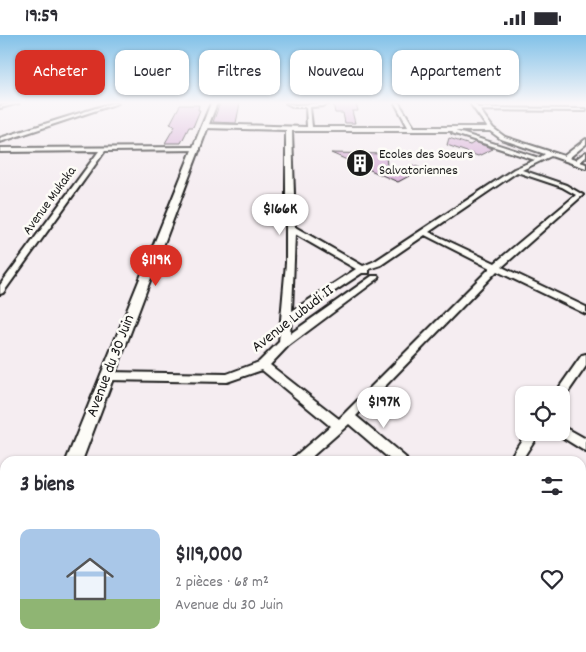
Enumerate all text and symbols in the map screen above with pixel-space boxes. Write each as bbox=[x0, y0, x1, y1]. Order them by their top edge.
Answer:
text: 19:59 bbox=[25, 4, 59, 31]
chip: Acheter bbox=[15, 50, 105, 95]
chip: Louer bbox=[115, 50, 189, 95]
chip: Filtres bbox=[199, 50, 280, 95]
chip: Nouveau bbox=[290, 50, 382, 95]
chip: Appartement bbox=[392, 50, 519, 95]
place label: Ecoles des Soeurs Salvatoriennes bbox=[379, 145, 473, 181]
building icon: Ecoles des Soeurs Salvatoriennes bbox=[345, 148, 375, 178]
street label: Avenue Mukaka bbox=[18, 162, 82, 239]
pin: $166K bbox=[245, 193, 315, 236]
text: $166K bbox=[263, 198, 297, 221]
pin: $119K bbox=[121, 245, 191, 287]
text: $119K bbox=[141, 249, 171, 272]
street label: Avenue Lubudi II bbox=[247, 280, 339, 358]
street label: Avenue du 30 Juin bbox=[81, 311, 141, 421]
map controls bbox=[515, 386, 570, 441]
button: locate bbox=[515, 386, 570, 441]
pin: $197K bbox=[349, 387, 419, 429]
text: $197K bbox=[368, 391, 400, 414]
text: 3 biens bbox=[20, 471, 75, 501]
icon: filters bbox=[538, 472, 566, 500]
text: $119,000 bbox=[175, 541, 243, 571]
icon: home bbox=[60, 549, 120, 609]
icon: heart bbox=[538, 565, 566, 593]
text: 2 pièces · 68 m² bbox=[175, 571, 269, 594]
text: Avenue du 30 Juin bbox=[175, 594, 283, 617]

